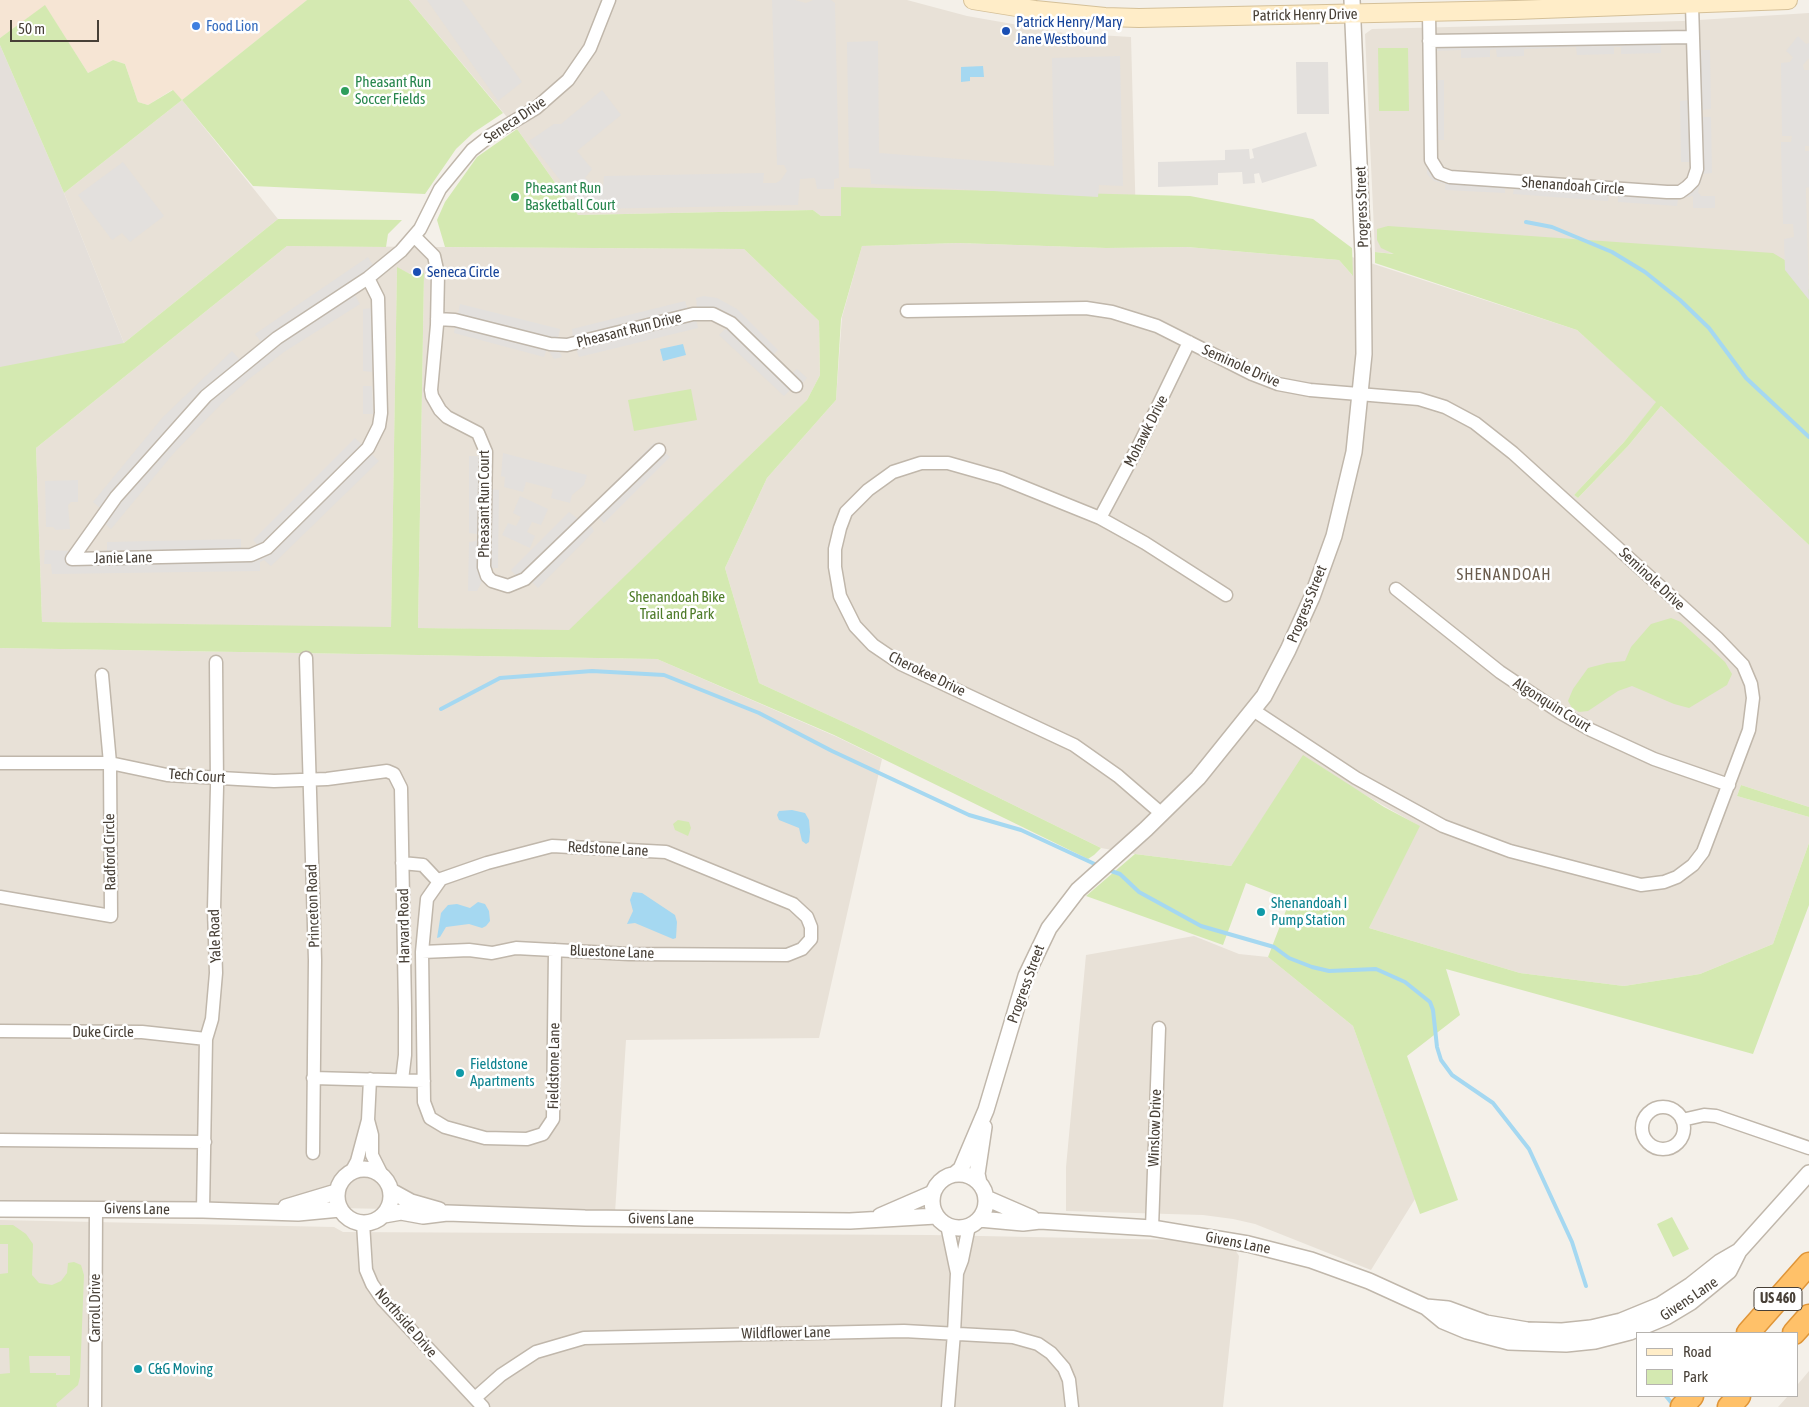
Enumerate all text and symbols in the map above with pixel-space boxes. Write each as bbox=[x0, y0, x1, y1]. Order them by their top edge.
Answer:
street label: Patrick Henry Drive bbox=[1252, 5, 1358, 25]
scale bar bbox=[12, 10, 101, 42]
place label: Patrick Henry/Mary Jane Westbound bbox=[1016, 13, 1123, 48]
place label: Food Lion bbox=[206, 17, 259, 35]
text: 50 m bbox=[18, 20, 45, 37]
marker: Food Lion bbox=[190, 20, 202, 32]
marker: Patrick Henry/Mary Jane Westbound bbox=[1000, 25, 1012, 37]
place label: Pheasant Run Soccer Fields bbox=[355, 73, 431, 108]
marker: Pheasant Run Soccer Fields bbox=[339, 85, 351, 97]
street label: Seneca Drive bbox=[481, 93, 549, 147]
street label: Progress Street bbox=[1352, 166, 1372, 248]
street label: Shenandoah Circle bbox=[1521, 173, 1625, 199]
place label: Pheasant Run Basketball Court bbox=[525, 179, 616, 214]
marker: Pheasant Run Basketball Court bbox=[509, 191, 521, 203]
place label: Seneca Circle bbox=[427, 263, 500, 281]
marker: Seneca Circle bbox=[411, 266, 423, 278]
street label: Pheasant Run Drive bbox=[575, 308, 683, 352]
street label: Seminole Drive bbox=[1199, 341, 1283, 391]
street label: Mohawk Drive bbox=[1120, 392, 1172, 470]
street label: Pheasant Run Court bbox=[475, 450, 493, 558]
street label: Seminole Drive bbox=[1615, 544, 1689, 614]
street label: Janie Lane bbox=[94, 548, 152, 568]
street label: Progress Street bbox=[1283, 563, 1331, 645]
district label: SHENANDOAH bbox=[1455, 565, 1553, 585]
park label: Shenandoah Bike Trail and Park bbox=[629, 588, 725, 623]
street label: Cherokee Drive bbox=[886, 648, 968, 700]
street label: Algonquin Court bbox=[1510, 674, 1594, 736]
street label: Tech Court bbox=[168, 765, 226, 787]
street label: Radford Circle bbox=[100, 813, 120, 891]
street label: Redstone Lane bbox=[567, 838, 649, 860]
street label: Princeton Road bbox=[303, 864, 323, 948]
street label: Harvard Road bbox=[394, 888, 414, 964]
place label: Shenandoah I Pump Station bbox=[1271, 894, 1347, 929]
marker: Shenandoah I Pump Station bbox=[1255, 906, 1267, 918]
street label: Yale Road bbox=[205, 909, 225, 963]
street label: Bluestone Lane bbox=[569, 942, 655, 962]
street label: Progress Street bbox=[1004, 942, 1048, 1026]
street label: Fieldstone Lane bbox=[544, 1022, 564, 1110]
street label: Duke Circle bbox=[72, 1023, 134, 1041]
place label: Fieldstone Apartments bbox=[470, 1055, 535, 1090]
marker: Fieldstone Apartments bbox=[454, 1067, 466, 1079]
street label: Winslow Drive bbox=[1145, 1089, 1165, 1167]
street label: Givens Lane bbox=[104, 1199, 170, 1219]
street label: Givens Lane bbox=[628, 1209, 694, 1229]
street label: Givens Lane bbox=[1204, 1228, 1272, 1258]
street label: Givens Lane bbox=[1657, 1273, 1721, 1325]
street label: Carroll Drive bbox=[86, 1274, 104, 1342]
street label: Northside Drive bbox=[371, 1285, 441, 1361]
road number: US 460 bbox=[1754, 1288, 1802, 1310]
street label: Wildflower Lane bbox=[741, 1323, 831, 1343]
legend bbox=[1636, 1332, 1799, 1397]
text: Road bbox=[1683, 1343, 1712, 1360]
place label: C&G Moving bbox=[148, 1360, 213, 1378]
marker: C&G Moving bbox=[132, 1363, 144, 1375]
text: Park bbox=[1683, 1368, 1708, 1385]

